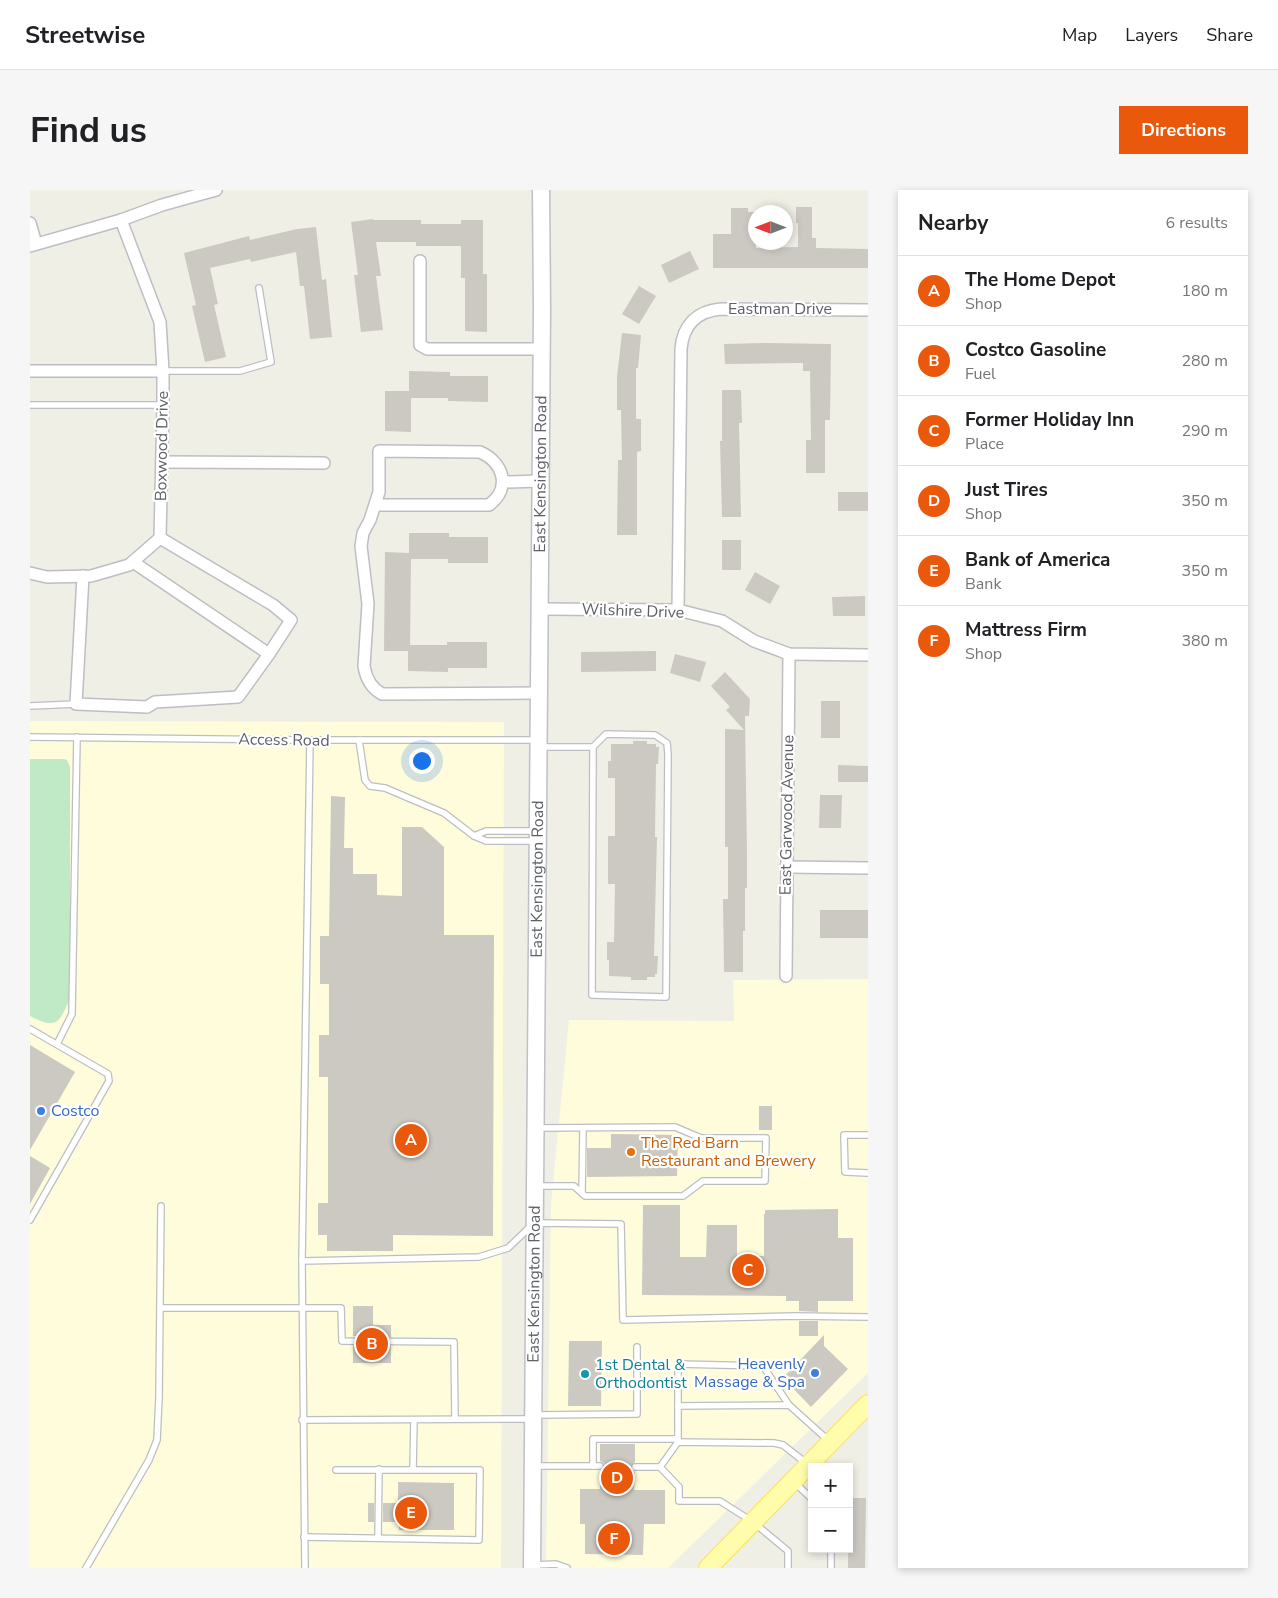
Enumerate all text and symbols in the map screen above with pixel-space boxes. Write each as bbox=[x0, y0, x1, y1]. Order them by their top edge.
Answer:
text: Streetwise bbox=[25, 19, 145, 51]
text: Map bbox=[1062, 23, 1097, 47]
text: Layers bbox=[1125, 23, 1178, 47]
text: Share bbox=[1206, 23, 1253, 47]
button: Directions bbox=[1119, 106, 1248, 154]
text: Find us bbox=[30, 107, 147, 154]
north arrow bbox=[748, 205, 793, 250]
text: Nearby bbox=[918, 209, 988, 237]
text: 6 results bbox=[1166, 212, 1228, 234]
text: The Home Depot bbox=[965, 267, 1115, 293]
text: A bbox=[928, 280, 940, 302]
text: 180 m bbox=[1181, 280, 1228, 302]
text: Shop bbox=[965, 293, 1002, 315]
street label: Eastman Drive bbox=[728, 298, 832, 320]
text: Costco Gasoline bbox=[965, 337, 1106, 363]
text: B bbox=[928, 350, 940, 372]
text: 280 m bbox=[1181, 350, 1228, 372]
text: Fuel bbox=[965, 363, 996, 385]
street label: Boxwood Drive bbox=[150, 391, 174, 501]
street label: East Kensington Road bbox=[529, 395, 552, 553]
text: Former Holiday Inn bbox=[965, 407, 1134, 433]
text: C bbox=[929, 420, 939, 442]
text: 290 m bbox=[1181, 420, 1228, 442]
text: Place bbox=[965, 433, 1004, 455]
text: Just Tires bbox=[965, 477, 1048, 503]
text: D bbox=[928, 490, 940, 512]
text: 350 m bbox=[1181, 490, 1228, 512]
text: Shop bbox=[965, 503, 1002, 525]
text: Bank of America bbox=[965, 547, 1110, 573]
text: E bbox=[929, 560, 939, 582]
text: 350 m bbox=[1181, 560, 1228, 582]
text: Bank bbox=[965, 573, 1001, 595]
street label: Wilshire Drive bbox=[581, 598, 685, 624]
text: Mattress Firm bbox=[965, 617, 1087, 643]
text: F bbox=[930, 630, 939, 652]
text: 380 m bbox=[1181, 630, 1228, 652]
text: Shop bbox=[965, 643, 1002, 665]
street label: Access Road bbox=[238, 728, 330, 752]
street label: East Garwood Avenue bbox=[775, 735, 799, 895]
your location bbox=[409, 748, 435, 774]
street label: East Kensington Road bbox=[526, 800, 549, 958]
place label: Costco bbox=[51, 1100, 99, 1122]
marker: Costco bbox=[35, 1105, 47, 1117]
pin: A bbox=[395, 1121, 427, 1159]
place label: The Red Barn Restaurant and Brewery bbox=[641, 1132, 817, 1172]
marker: The Red Barn Restaurant and Brewery bbox=[625, 1146, 637, 1158]
street label: East Kensington Road bbox=[523, 1205, 546, 1363]
pin: C bbox=[732, 1251, 764, 1289]
pin: B bbox=[356, 1325, 388, 1363]
place label: Heavenly Massage & Spa bbox=[694, 1353, 806, 1393]
place label: 1st Dental & Orthodontist bbox=[595, 1354, 687, 1394]
marker: Heavenly Massage & Spa bbox=[809, 1367, 821, 1379]
marker: 1st Dental & Orthodontist bbox=[579, 1368, 591, 1380]
pin: D bbox=[601, 1459, 633, 1497]
map controls bbox=[808, 1463, 853, 1553]
button: + bbox=[808, 1463, 853, 1508]
pin: E bbox=[395, 1494, 427, 1532]
button: − bbox=[808, 1508, 853, 1553]
pin: F bbox=[598, 1520, 630, 1558]

